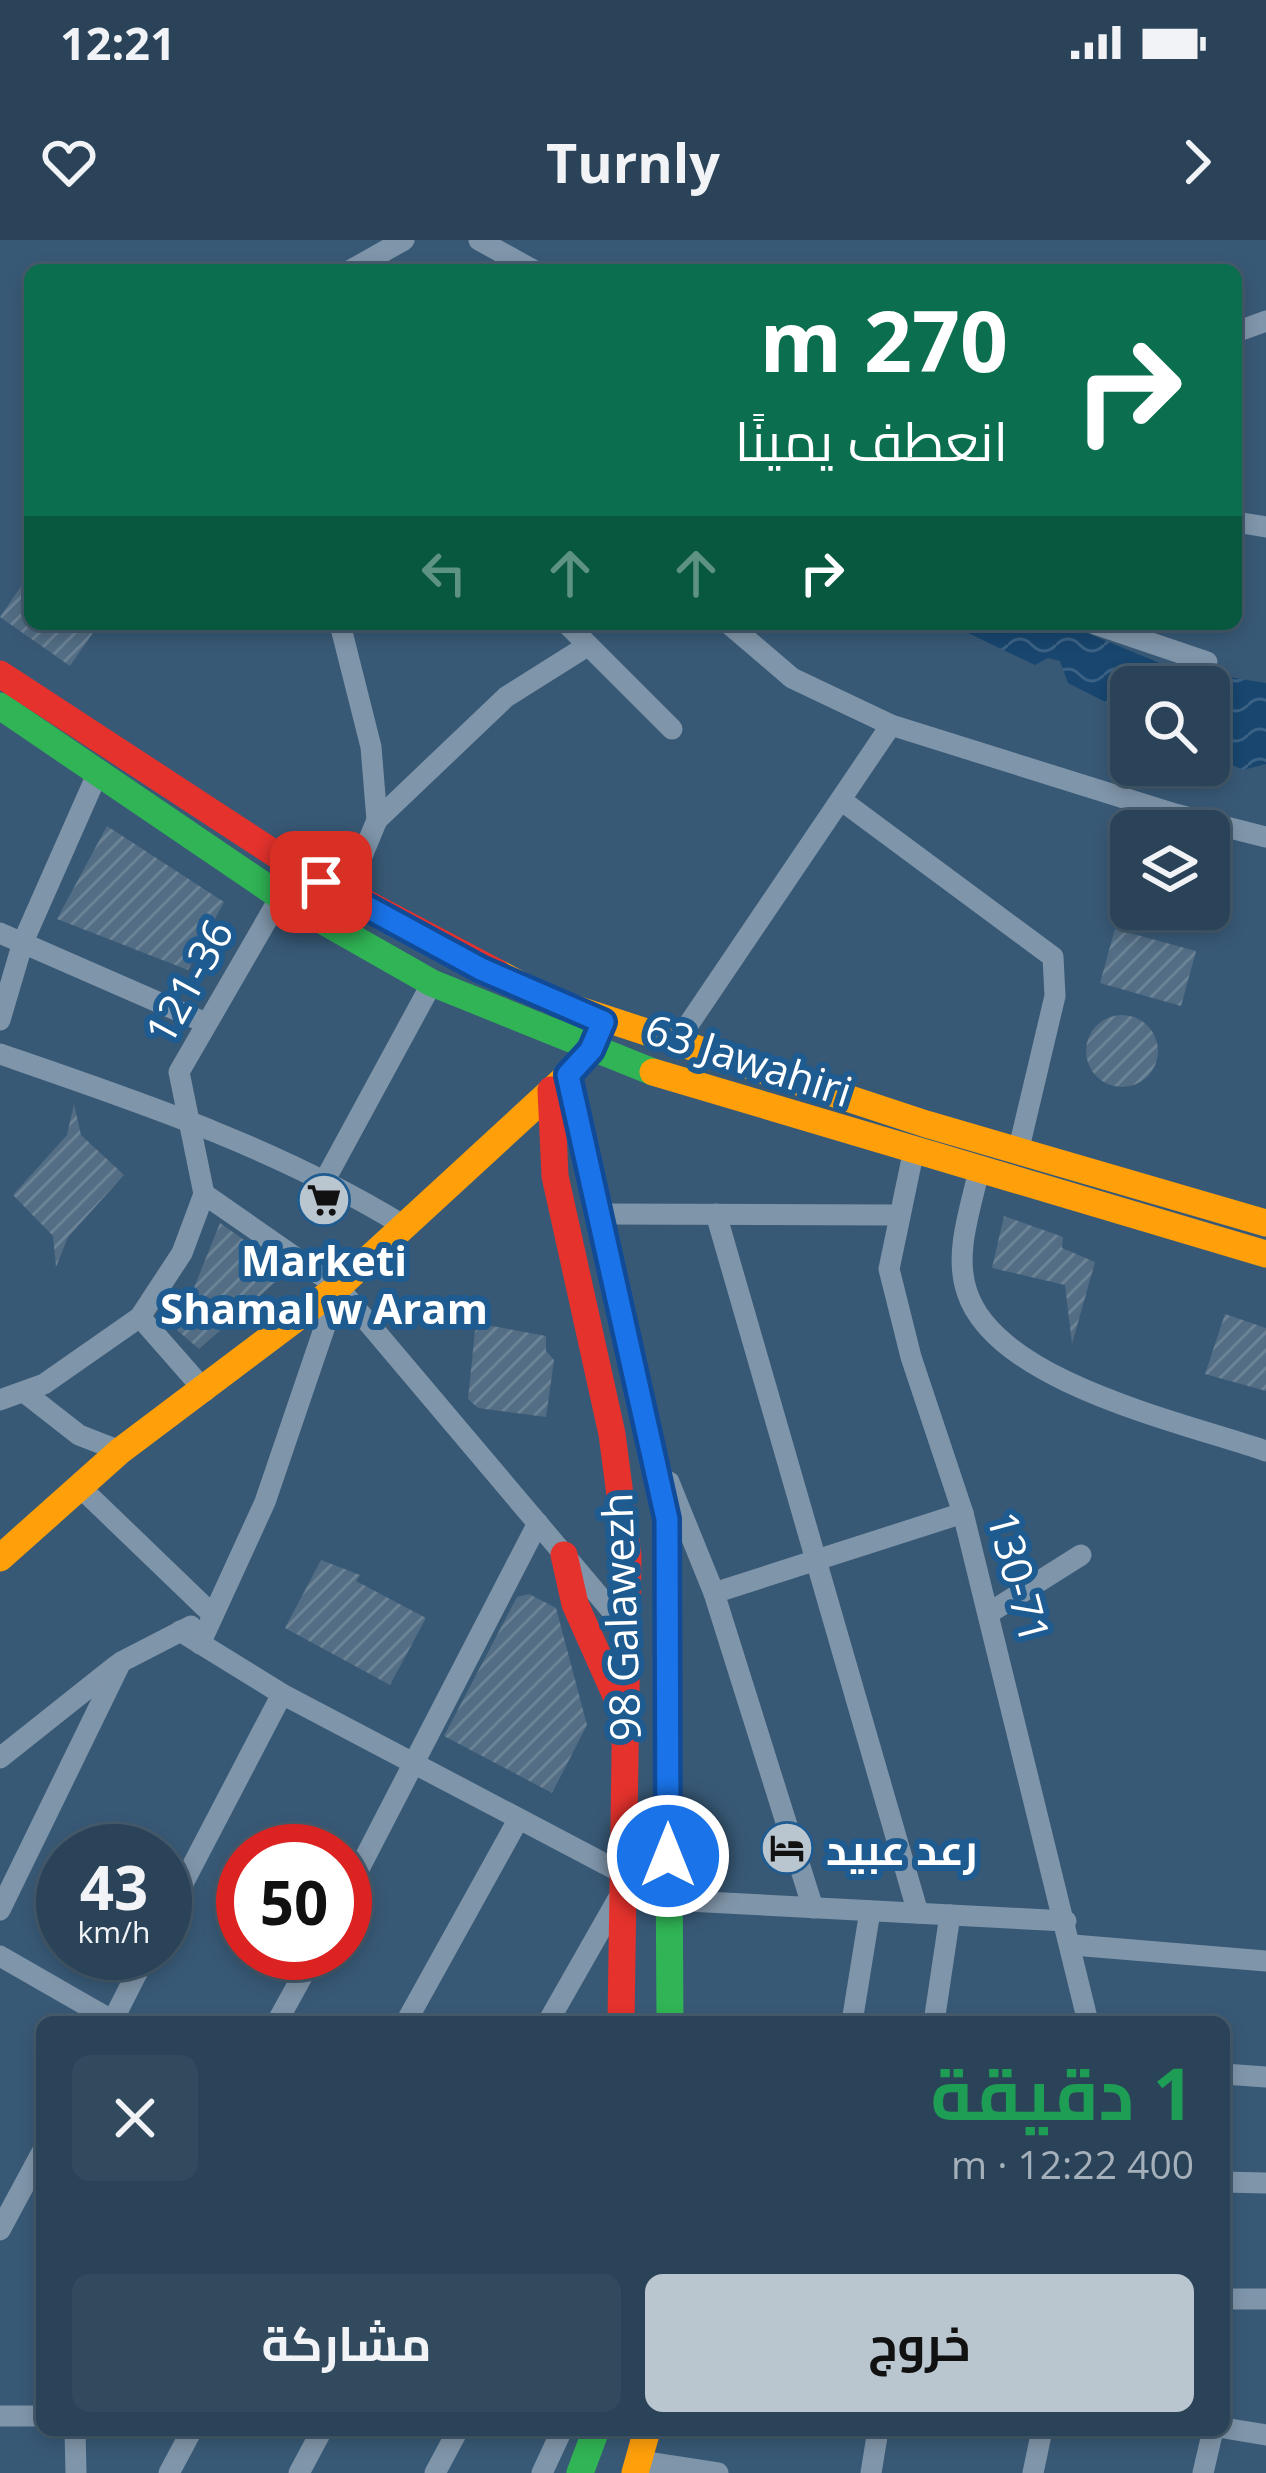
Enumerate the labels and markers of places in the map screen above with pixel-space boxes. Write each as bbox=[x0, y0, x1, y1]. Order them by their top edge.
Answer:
pin bbox=[270, 831, 372, 933]
supermarket icon: Marketi Shamal w Aram bbox=[296, 1172, 352, 1228]
place label: Marketi Shamal w Aram bbox=[160, 1231, 488, 1336]
hotel icon: رعد عبيد bbox=[759, 1820, 815, 1876]
place label: رعد عبيد bbox=[826, 1820, 977, 1877]

